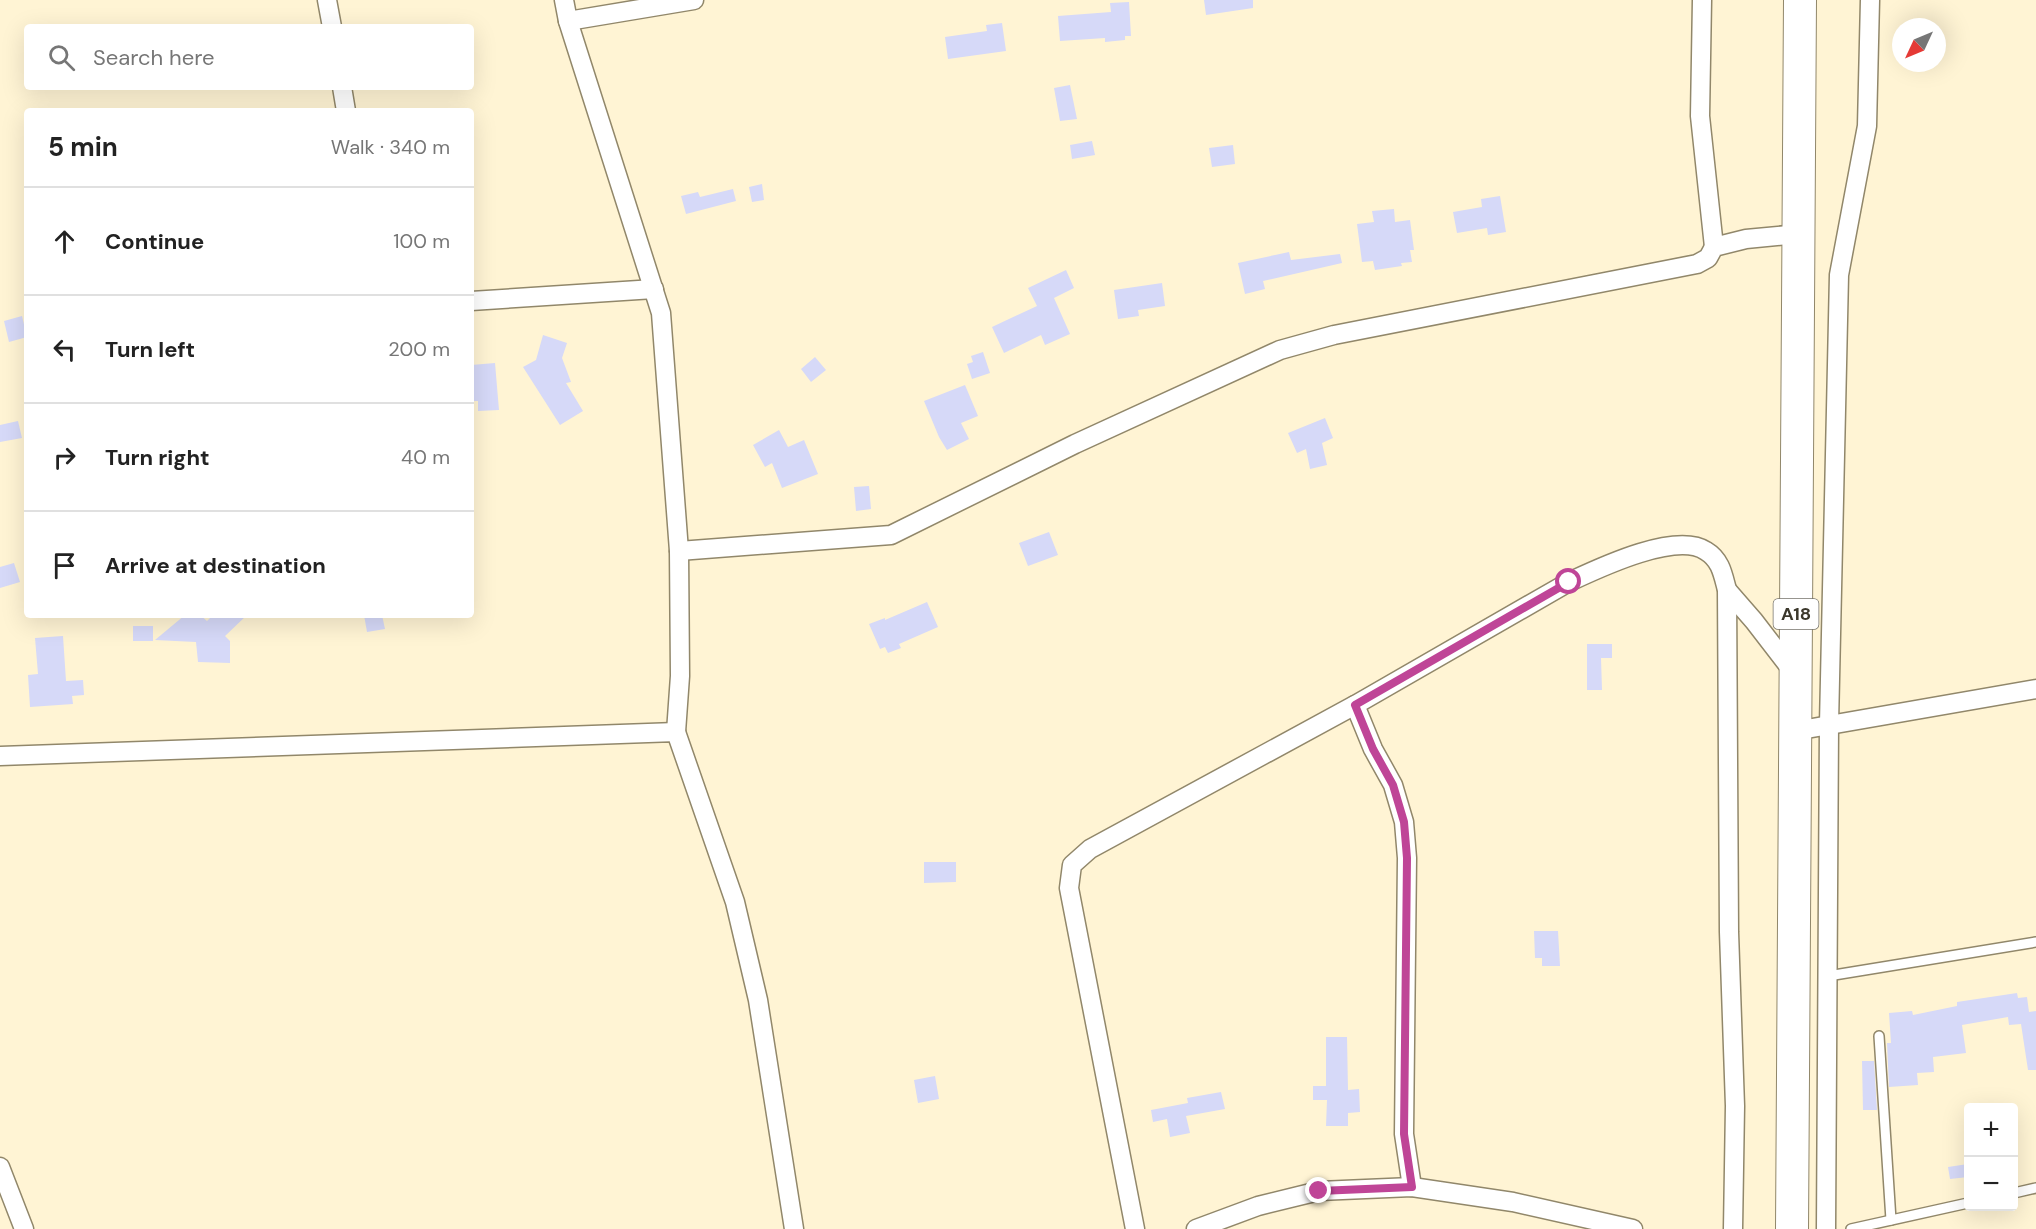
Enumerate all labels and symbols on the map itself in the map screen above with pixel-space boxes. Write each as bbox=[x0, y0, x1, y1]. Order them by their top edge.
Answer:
north arrow bbox=[1892, 18, 1946, 72]
route start bbox=[1555, 568, 1581, 594]
road number: A18 bbox=[1774, 599, 1818, 629]
route end bbox=[1305, 1177, 1331, 1203]

